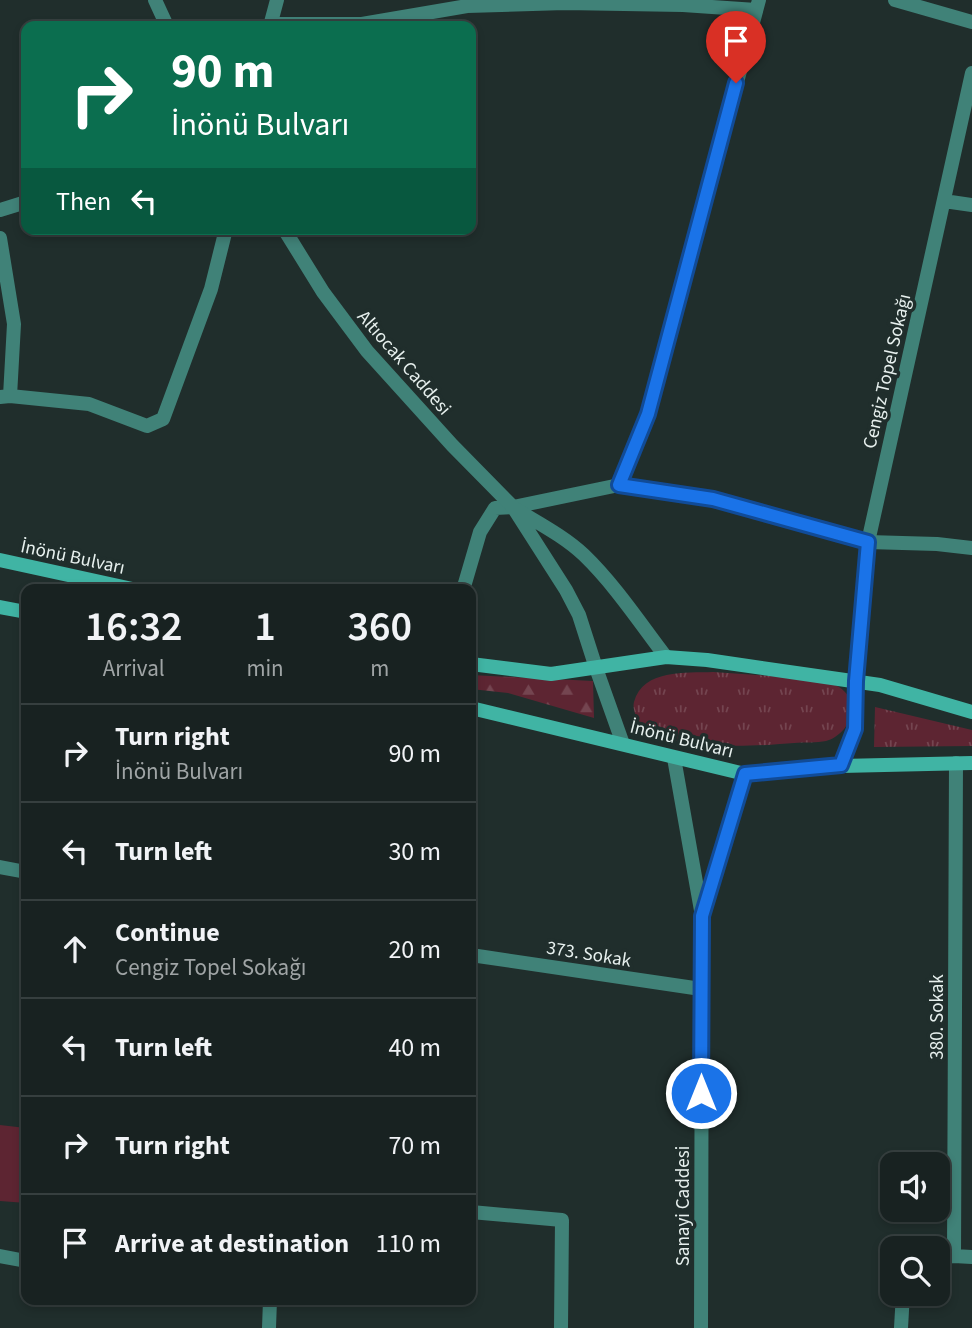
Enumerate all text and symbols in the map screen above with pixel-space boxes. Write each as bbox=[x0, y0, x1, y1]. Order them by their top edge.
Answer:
pin bbox=[706, 11, 766, 83]
icon: arrive bbox=[717, 22, 755, 60]
text: 90 m bbox=[171, 37, 275, 107]
icon: right bbox=[56, 49, 147, 140]
text: İnönü Bulvarı bbox=[171, 102, 349, 148]
icon: left bbox=[125, 182, 163, 220]
text: Then bbox=[56, 183, 111, 220]
street label: Cengiz Topel Sokağı bbox=[857, 291, 918, 451]
street label: Altıocak Caddesi bbox=[351, 305, 457, 421]
street label: İnönü Bulvarı bbox=[18, 533, 127, 582]
text: 16:32 bbox=[85, 597, 183, 657]
text: 1 bbox=[254, 597, 276, 657]
text: 360 bbox=[348, 597, 412, 657]
text: Arrival bbox=[103, 652, 165, 685]
text: min bbox=[246, 652, 284, 685]
text: m bbox=[370, 652, 389, 685]
street label: İnönü Bulvarı bbox=[627, 714, 736, 765]
text: Turn right bbox=[115, 718, 230, 755]
icon: right bbox=[56, 734, 94, 772]
text: 90 m bbox=[388, 735, 441, 772]
text: İnönü Bulvarı bbox=[115, 755, 243, 788]
icon: left bbox=[56, 832, 94, 870]
text: Turn left bbox=[115, 833, 212, 870]
text: 30 m bbox=[388, 833, 441, 870]
text: Continue bbox=[115, 914, 220, 951]
icon: ahead bbox=[56, 930, 94, 968]
text: 20 m bbox=[388, 931, 441, 968]
street label: 373. Sokak bbox=[544, 934, 634, 975]
text: Cengiz Topel Sokağı bbox=[115, 951, 306, 984]
street label: 380. Sokak bbox=[924, 974, 951, 1060]
icon: left bbox=[56, 1028, 94, 1066]
text: Turn left bbox=[115, 1029, 212, 1066]
text: 40 m bbox=[388, 1029, 441, 1066]
position arrow bbox=[664, 1056, 738, 1130]
icon: right bbox=[56, 1126, 94, 1164]
text: Turn right bbox=[115, 1127, 230, 1164]
text: 70 m bbox=[388, 1127, 441, 1164]
street label: Sanayi Caddesi bbox=[670, 1146, 697, 1266]
map controls bbox=[880, 1152, 950, 1306]
button: sound bbox=[880, 1152, 950, 1222]
icon: arrive bbox=[56, 1224, 94, 1262]
text: Arrive at destination bbox=[115, 1225, 349, 1262]
text: 110 m bbox=[375, 1225, 441, 1262]
button: search bbox=[880, 1236, 950, 1306]

